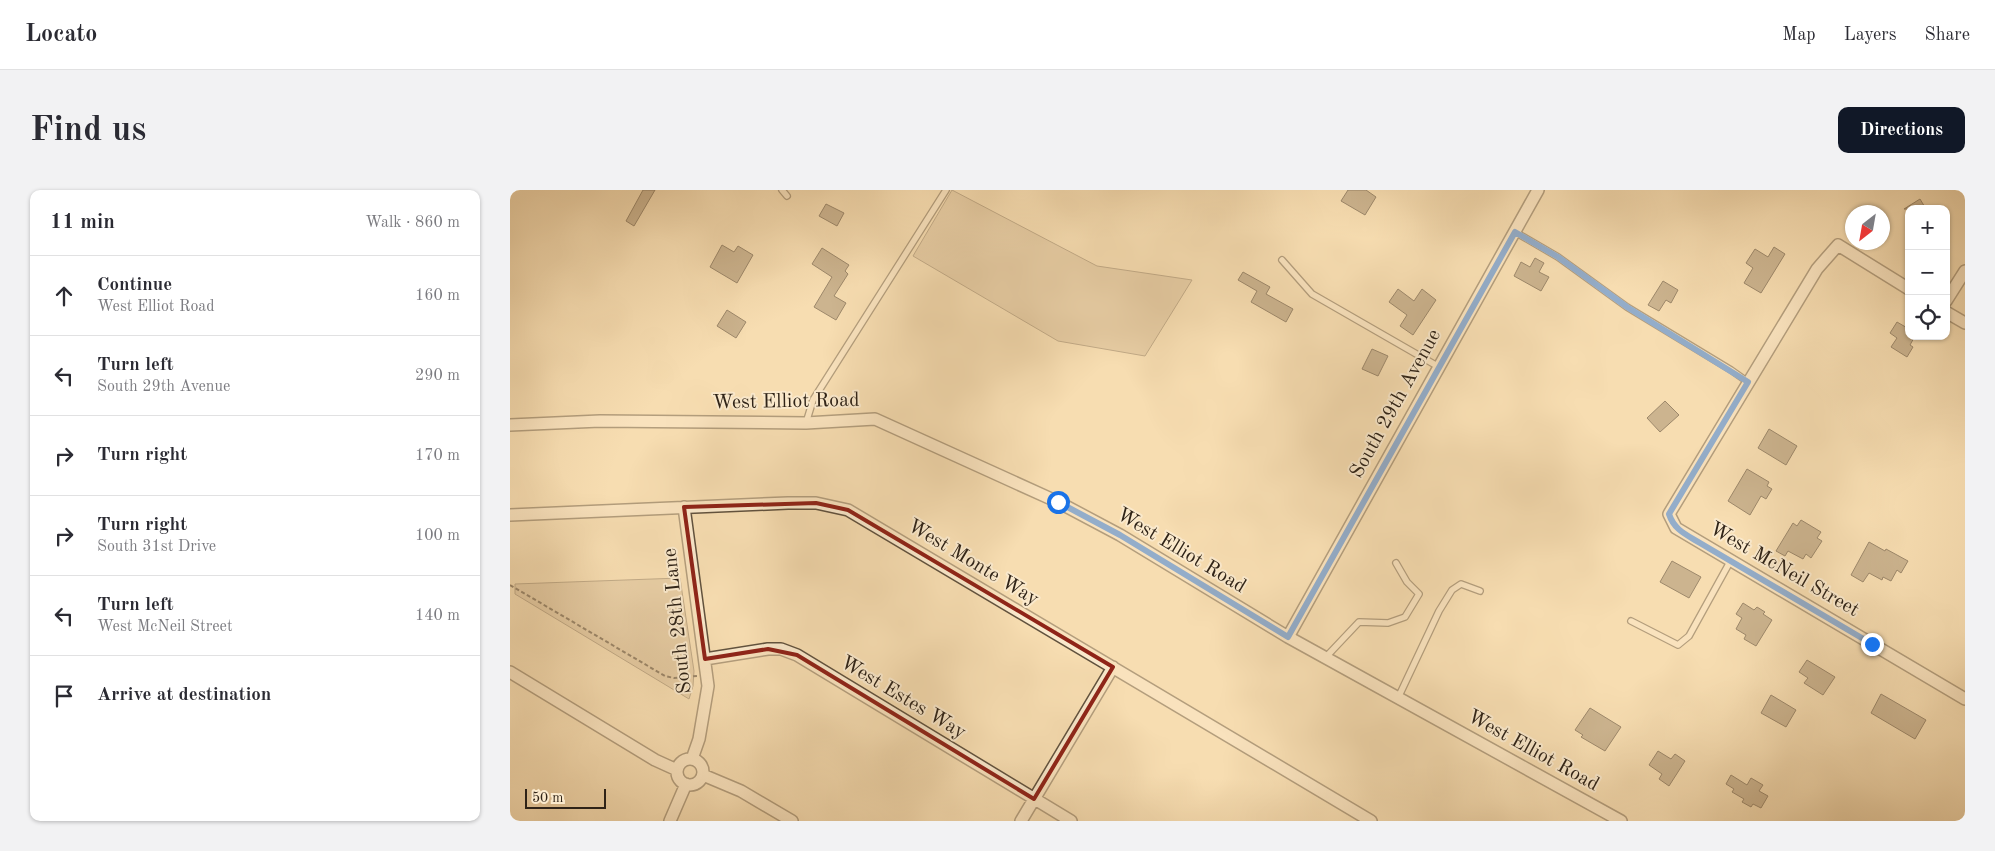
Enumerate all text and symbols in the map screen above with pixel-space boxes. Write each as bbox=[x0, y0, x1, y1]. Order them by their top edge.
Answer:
text: Locato bbox=[25, 23, 97, 47]
text: Map bbox=[1782, 26, 1816, 44]
text: Layers bbox=[1844, 26, 1896, 44]
text: Share bbox=[1924, 26, 1970, 44]
button: Directions bbox=[1838, 107, 1965, 153]
text: Find us bbox=[30, 113, 146, 148]
north arrow bbox=[1845, 205, 1890, 250]
map controls bbox=[1905, 205, 1950, 340]
button: + bbox=[1905, 205, 1950, 250]
text: 11 min bbox=[50, 212, 115, 233]
text: Walk · 860 m bbox=[365, 215, 460, 231]
button: − bbox=[1905, 250, 1950, 295]
text: Continue bbox=[97, 276, 172, 295]
icon: ahead bbox=[50, 282, 78, 310]
text: 160 m bbox=[415, 288, 460, 304]
button: locate bbox=[1905, 295, 1950, 340]
text: West Elliot Road bbox=[97, 299, 215, 315]
street label: South 29th Avenue bbox=[1347, 326, 1445, 482]
text: Turn left bbox=[97, 356, 174, 375]
icon: left bbox=[50, 362, 78, 390]
text: 290 m bbox=[415, 368, 460, 384]
text: South 29th Avenue bbox=[97, 379, 230, 395]
street label: West Elliot Road bbox=[712, 391, 860, 413]
icon: right bbox=[50, 442, 78, 470]
text: Turn right bbox=[97, 446, 187, 465]
text: 170 m bbox=[415, 448, 460, 464]
route start bbox=[1047, 491, 1070, 514]
street label: West Elliot Road bbox=[1113, 505, 1249, 597]
text: Turn right bbox=[97, 516, 187, 535]
street label: West Monte Way bbox=[904, 516, 1042, 610]
street label: West McNeil Street bbox=[1706, 519, 1862, 621]
icon: right bbox=[50, 522, 78, 550]
text: 100 m bbox=[415, 528, 460, 544]
text: South 31st Drive bbox=[97, 539, 216, 555]
street label: South 28th Lane bbox=[660, 547, 696, 695]
text: Turn left bbox=[97, 596, 174, 615]
icon: left bbox=[50, 602, 78, 630]
text: 140 m bbox=[415, 608, 460, 624]
text: West McNeil Street bbox=[97, 619, 233, 635]
route end bbox=[1861, 633, 1884, 656]
street label: West Estes Way bbox=[837, 653, 970, 744]
icon: arrive bbox=[50, 682, 78, 710]
text: Arrive at destination bbox=[97, 686, 271, 705]
street label: West Elliot Road bbox=[1464, 707, 1602, 795]
scale bar bbox=[525, 786, 606, 809]
text: 50 m bbox=[532, 791, 563, 805]

